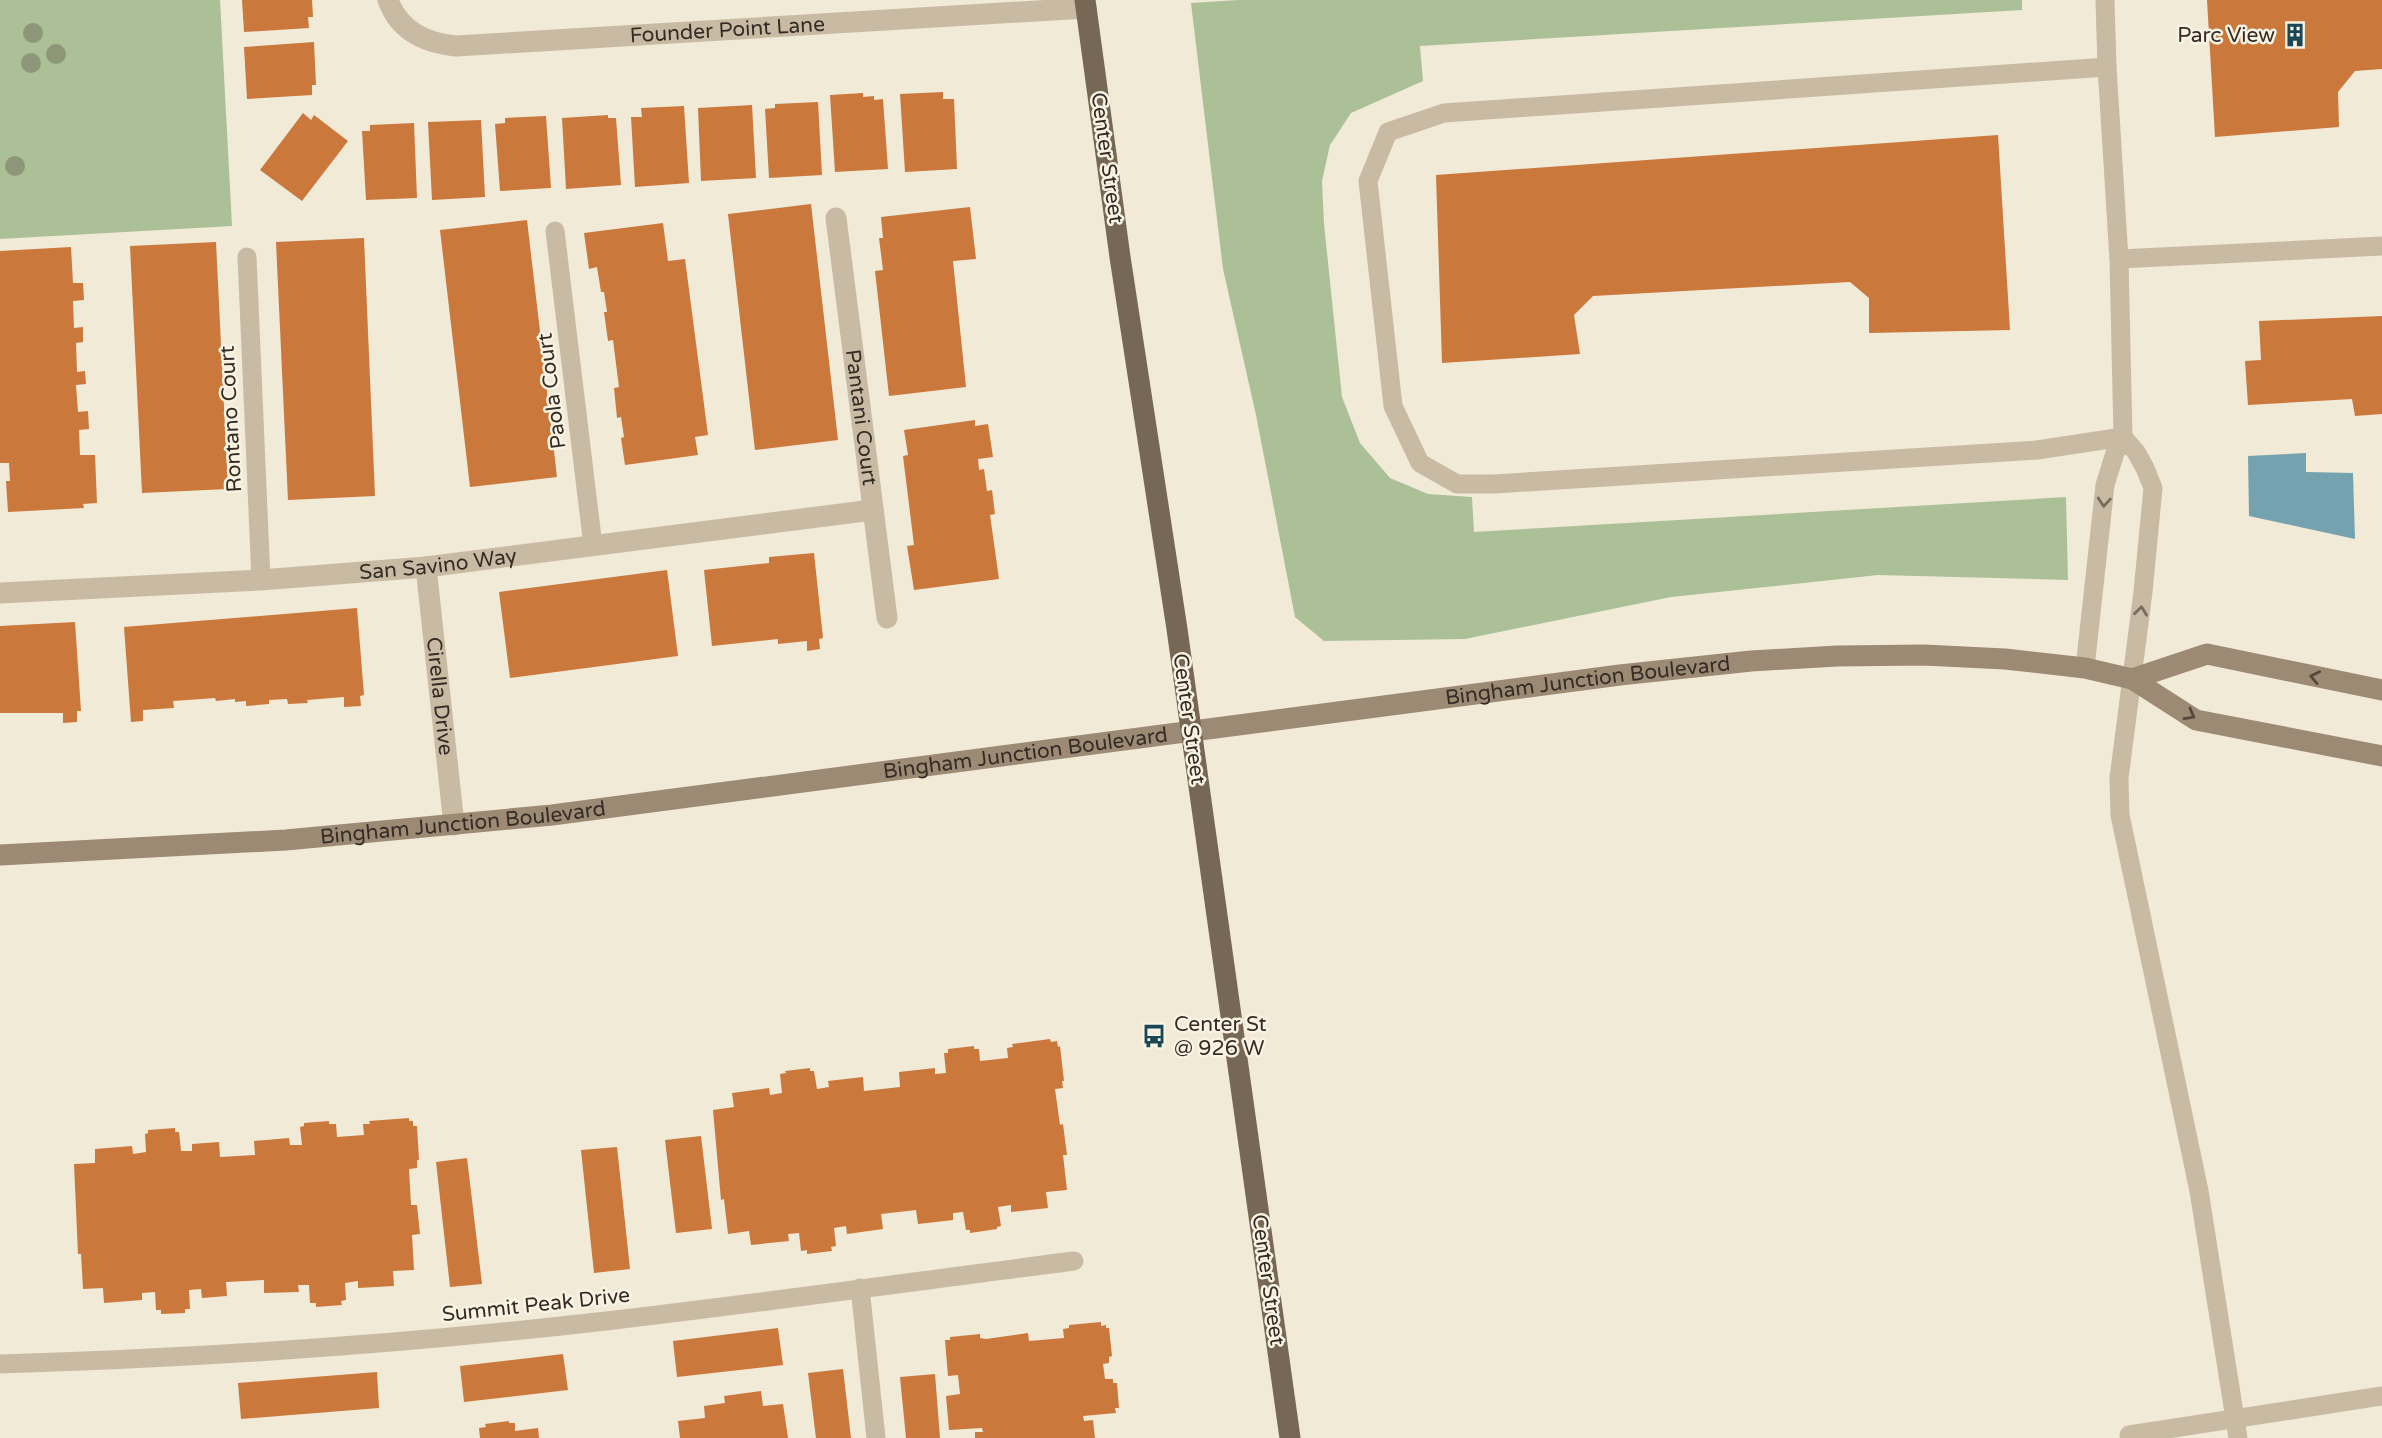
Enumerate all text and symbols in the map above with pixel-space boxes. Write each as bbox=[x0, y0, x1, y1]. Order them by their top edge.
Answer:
street label: Founder Point Lane bbox=[629, 11, 826, 48]
building icon: Parc View bbox=[2281, 21, 2309, 49]
place label: Parc View bbox=[2177, 23, 2275, 48]
street label: Center Street bbox=[1085, 91, 1129, 225]
street label: Paola Court bbox=[532, 332, 572, 450]
street label: Rontano Court bbox=[215, 345, 247, 493]
street label: Pantani Court bbox=[840, 348, 882, 487]
one-way arrow bbox=[2096, 496, 2111, 508]
street label: San Savino Way bbox=[358, 543, 518, 585]
one-way arrow bbox=[2133, 605, 2148, 617]
street label: Cirella Drive bbox=[421, 636, 459, 757]
street label: Bingham Junction Boulevard bbox=[1444, 651, 1731, 710]
street label: Center Street bbox=[1167, 652, 1211, 786]
one-way arrow bbox=[2309, 670, 2321, 685]
one-way arrow bbox=[2182, 707, 2195, 720]
street label: Bingham Junction Boulevard bbox=[882, 722, 1169, 784]
street label: Bingham Junction Boulevard bbox=[319, 796, 607, 849]
place label: Center St @ 926 W bbox=[1174, 1012, 1266, 1061]
bus stop icon: Center St @ 926 W bbox=[1140, 1022, 1168, 1050]
street label: Center Street bbox=[1246, 1213, 1290, 1347]
street label: Summit Peak Drive bbox=[441, 1283, 631, 1327]

